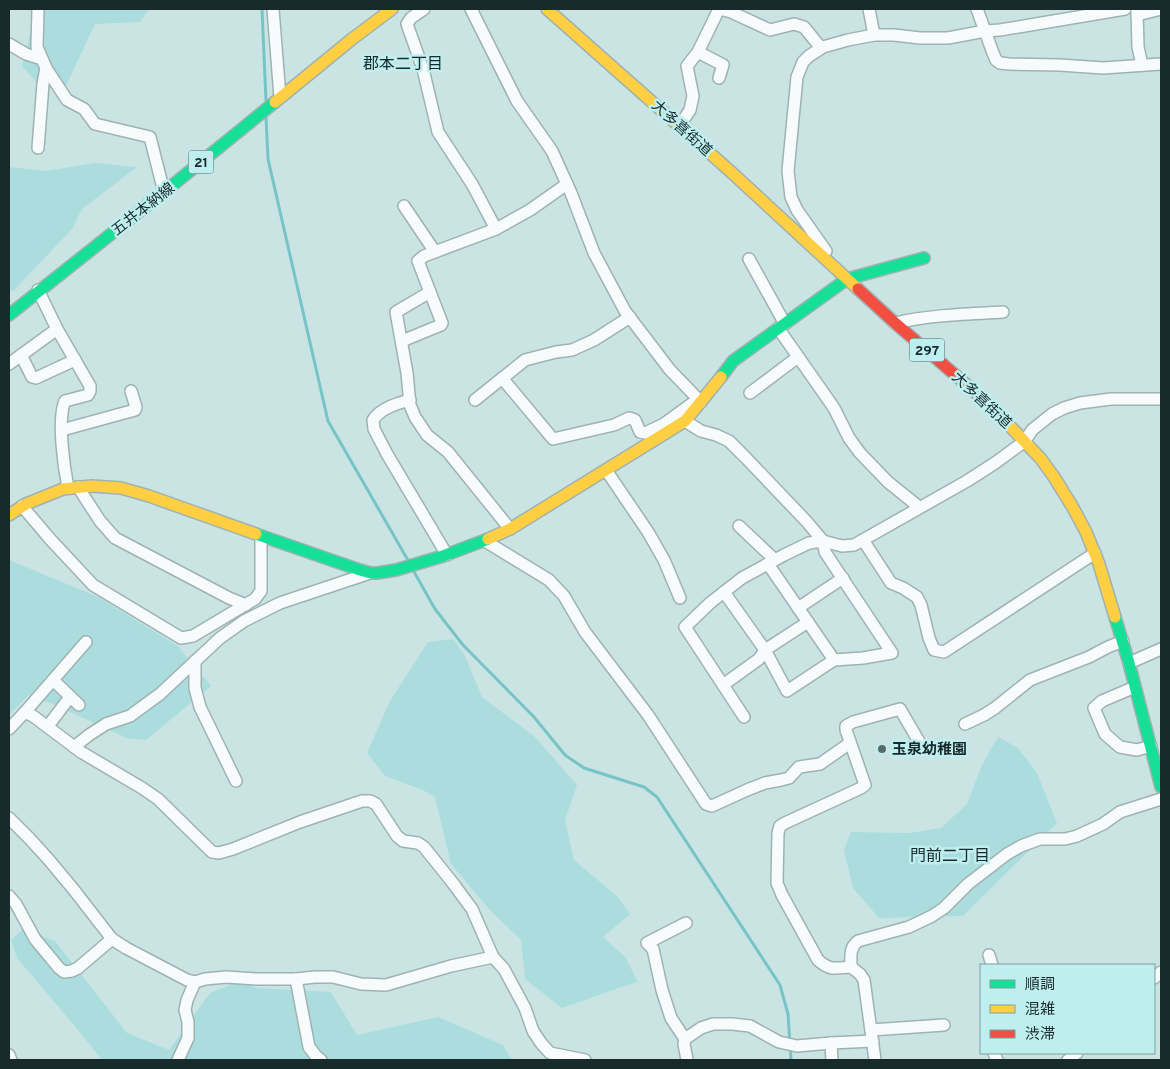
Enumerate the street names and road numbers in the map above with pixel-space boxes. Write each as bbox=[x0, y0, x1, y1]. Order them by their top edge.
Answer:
street label: 大多喜街道 bbox=[647, 97, 715, 161]
road number: 21 bbox=[188, 150, 214, 173]
street label: 五井本納線 bbox=[108, 179, 179, 241]
road number: 297 bbox=[910, 338, 944, 362]
street label: 大多喜街道 bbox=[947, 369, 1015, 434]

